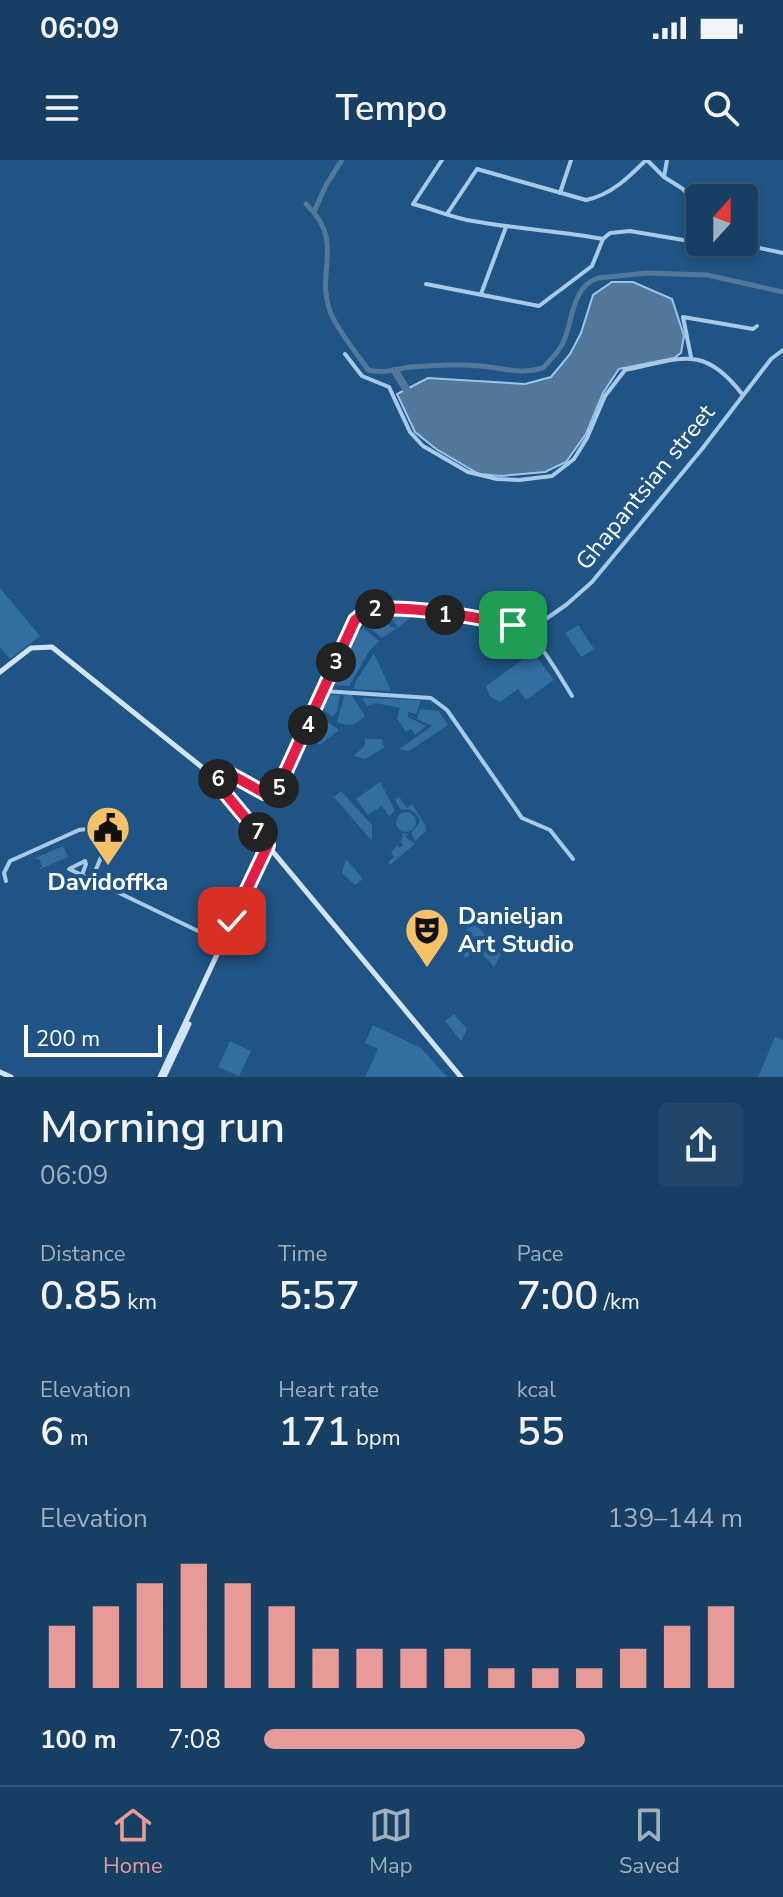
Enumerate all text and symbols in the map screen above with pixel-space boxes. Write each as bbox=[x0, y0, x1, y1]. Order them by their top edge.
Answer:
text: 06:09 bbox=[40, 8, 119, 49]
text: Tempo bbox=[336, 84, 447, 133]
icon: menu bbox=[40, 86, 84, 130]
icon: search bbox=[699, 86, 743, 130]
north arrow bbox=[686, 184, 758, 256]
map controls bbox=[686, 184, 758, 256]
street label: Ghapantsian street bbox=[568, 397, 722, 576]
pin: 2 bbox=[355, 589, 395, 629]
pin bbox=[479, 591, 547, 659]
text: 2 bbox=[368, 594, 382, 624]
pin: 1 bbox=[425, 595, 465, 635]
text: 1 bbox=[438, 600, 452, 630]
icon: arrive bbox=[491, 603, 535, 647]
pin: 3 bbox=[316, 642, 356, 682]
text: 3 bbox=[329, 647, 343, 677]
pin: 4 bbox=[288, 705, 328, 745]
text: 4 bbox=[301, 710, 315, 740]
pin: 6 bbox=[198, 759, 238, 799]
text: 6 bbox=[211, 764, 225, 794]
pin: 5 bbox=[259, 768, 299, 808]
text: 5 bbox=[272, 773, 286, 803]
public building icon: Davidoffka bbox=[84, 804, 132, 867]
pin: 7 bbox=[238, 812, 278, 852]
text: 7 bbox=[251, 817, 265, 847]
place label: Davidoffka bbox=[48, 866, 168, 898]
pin bbox=[198, 887, 266, 955]
icon: check bbox=[210, 899, 254, 943]
place label: Danieljan Art Studio bbox=[458, 900, 574, 960]
theatre icon: Danieljan Art Studio bbox=[403, 906, 451, 969]
scale bar bbox=[24, 1021, 162, 1057]
text: 200 m bbox=[36, 1024, 100, 1054]
text: Morning run bbox=[40, 1098, 285, 1158]
button: share bbox=[659, 1103, 743, 1187]
text: 06:09 bbox=[40, 1158, 108, 1193]
text: Distance bbox=[40, 1239, 125, 1269]
text: Time bbox=[278, 1239, 327, 1269]
text: Pace bbox=[517, 1239, 563, 1269]
text: 0.85 bbox=[40, 1269, 121, 1323]
text: 5:57 bbox=[278, 1269, 360, 1323]
text: 7:00 bbox=[517, 1269, 598, 1323]
text: km bbox=[121, 1287, 157, 1317]
text: /km bbox=[598, 1287, 640, 1317]
text: Elevation bbox=[40, 1375, 131, 1405]
text: Heart rate bbox=[278, 1375, 379, 1405]
text: kcal bbox=[517, 1375, 556, 1405]
text: 6 bbox=[40, 1405, 64, 1459]
text: 171 bbox=[278, 1405, 350, 1459]
text: 55 bbox=[517, 1405, 565, 1459]
text: m bbox=[64, 1423, 89, 1453]
text: bpm bbox=[350, 1423, 400, 1453]
text: Elevation bbox=[40, 1501, 148, 1536]
text: 139–144 m bbox=[607, 1501, 743, 1536]
text: 100 m bbox=[40, 1722, 117, 1757]
text: 7:08 bbox=[168, 1722, 221, 1757]
tab: Home bbox=[103, 1803, 163, 1881]
tab: Map bbox=[369, 1803, 413, 1881]
tab: Saved bbox=[619, 1803, 680, 1881]

